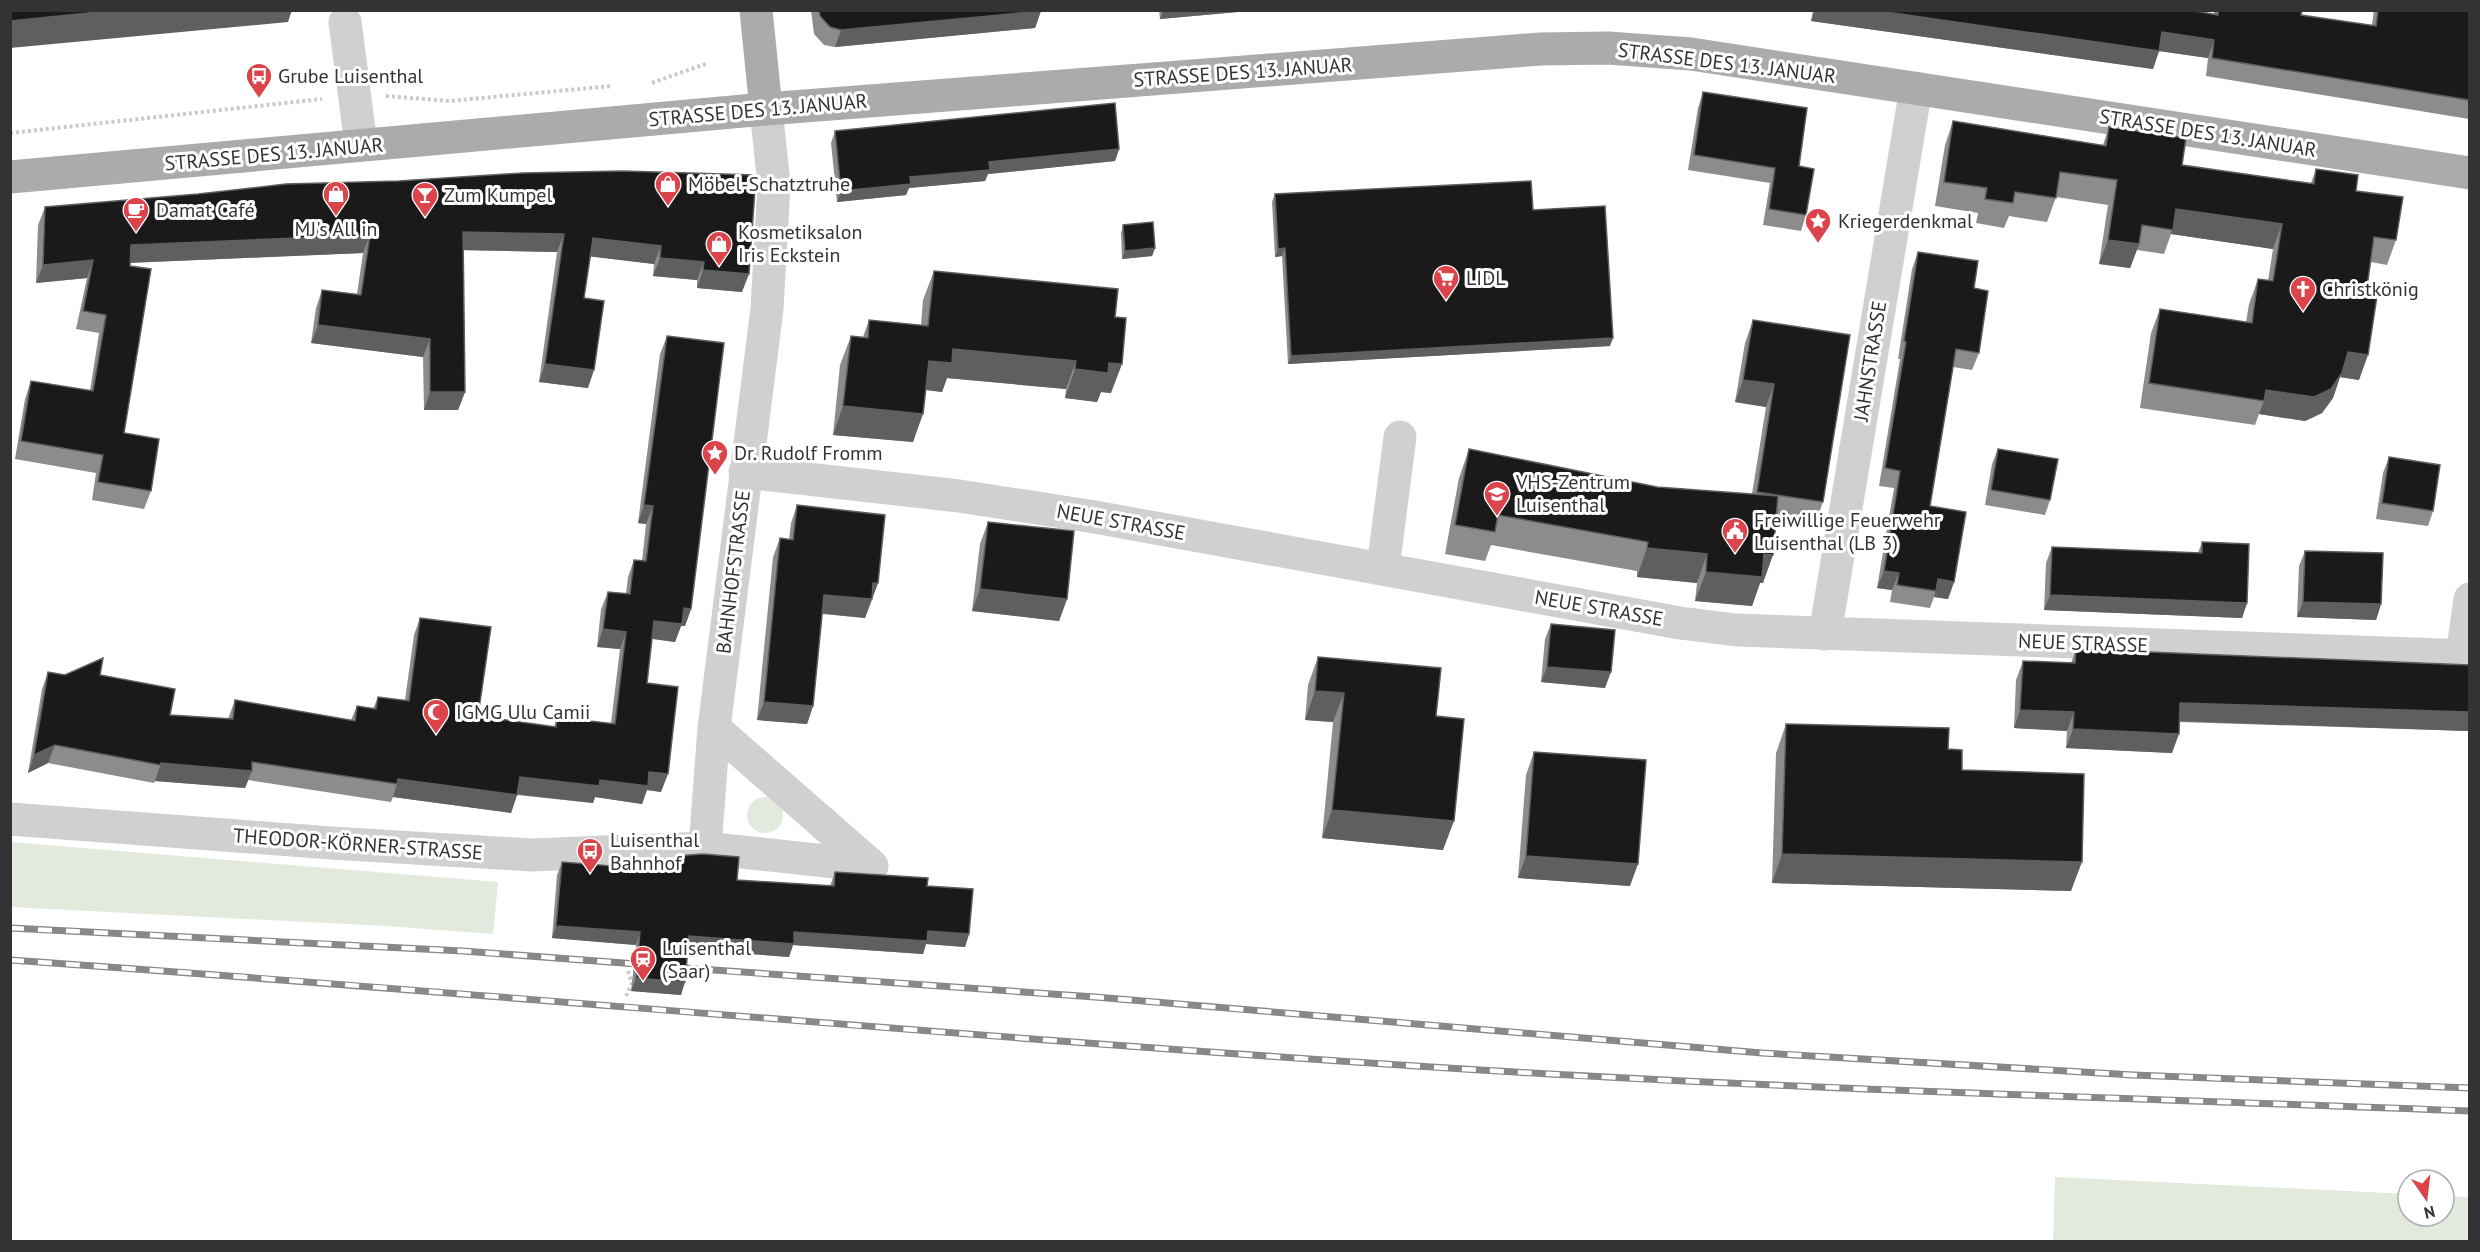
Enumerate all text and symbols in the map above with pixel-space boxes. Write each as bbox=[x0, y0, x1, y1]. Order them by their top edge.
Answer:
street label: STRASSE DES 13. JANUAR bbox=[1617, 37, 1838, 89]
street label: STRASSE DES 13. JANUAR bbox=[1133, 51, 1353, 93]
bus stop icon: Grube Luisenthal bbox=[244, 61, 274, 99]
place label: Grube Luisenthal bbox=[278, 63, 423, 89]
street label: STRASSE DES 13. JANUAR bbox=[648, 87, 868, 133]
street label: STRASSE DES 13. JANUAR bbox=[2098, 103, 2318, 163]
street label: STRASSE DES 13. JANUAR bbox=[164, 131, 384, 177]
shop icon: Möbel-Schatztruhe bbox=[653, 169, 683, 207]
place label: Möbel-Schatztruhe bbox=[688, 171, 850, 197]
shop icon: MJ's All in bbox=[321, 179, 351, 217]
bar icon: Zum Kumpel bbox=[410, 180, 440, 218]
place label: Zum Kumpel bbox=[444, 182, 552, 208]
cafe icon: Damat Café bbox=[121, 195, 151, 233]
place label: Damat Café bbox=[156, 197, 255, 223]
place icon: Kriegerdenkmal bbox=[1803, 206, 1833, 244]
place label: Kriegerdenkmal bbox=[1838, 208, 1973, 234]
place label: MJ's All in bbox=[295, 216, 377, 242]
place label: Kosmetiksalon Iris Eckstein bbox=[738, 219, 862, 268]
shop icon: Kosmetiksalon Iris Eckstein bbox=[704, 229, 734, 267]
supermarket icon: LIDL bbox=[1431, 263, 1461, 301]
place label: LIDL bbox=[1466, 265, 1506, 291]
church icon: Christkönig bbox=[2288, 274, 2318, 312]
place label: Christkönig bbox=[2322, 276, 2419, 302]
street label: JAHNSTRASSE bbox=[1848, 299, 1892, 424]
place icon: Dr. Rudolf Fromm bbox=[700, 438, 730, 476]
place label: Dr. Rudolf Fromm bbox=[734, 440, 883, 466]
place label: VHS-Zentrum Luisenthal bbox=[1515, 469, 1630, 518]
school or university icon: VHS-Zentrum Luisenthal bbox=[1482, 479, 1512, 517]
street label: BAHNHOFSTRASSE bbox=[710, 489, 756, 655]
street label: NEUE STRASSE bbox=[1055, 498, 1187, 546]
place label: Freiwillige Feuerwehr Luisenthal (LB 3) bbox=[1754, 507, 1941, 556]
public building icon: Freiwillige Feuerwehr Luisenthal (LB 3) bbox=[1720, 516, 1750, 554]
street label: NEUE STRASSE bbox=[1533, 584, 1665, 632]
street label: NEUE STRASSE bbox=[2018, 628, 2148, 658]
mosque icon: IGMG Ulu Camii bbox=[421, 697, 451, 735]
place label: IGMG Ulu Camii bbox=[456, 699, 590, 725]
street label: THEODOR-KÖRNER-STRASSE bbox=[232, 822, 484, 866]
place label: Luisenthal Bahnhof bbox=[610, 827, 699, 876]
bus stop icon: Luisenthal Bahnhof bbox=[575, 836, 605, 874]
place label: Luisenthal (Saar) bbox=[662, 935, 751, 984]
station icon: Luisenthal (Saar) bbox=[628, 944, 658, 982]
north arrow bbox=[2396, 1168, 2456, 1228]
text: N bbox=[2422, 1202, 2437, 1224]

